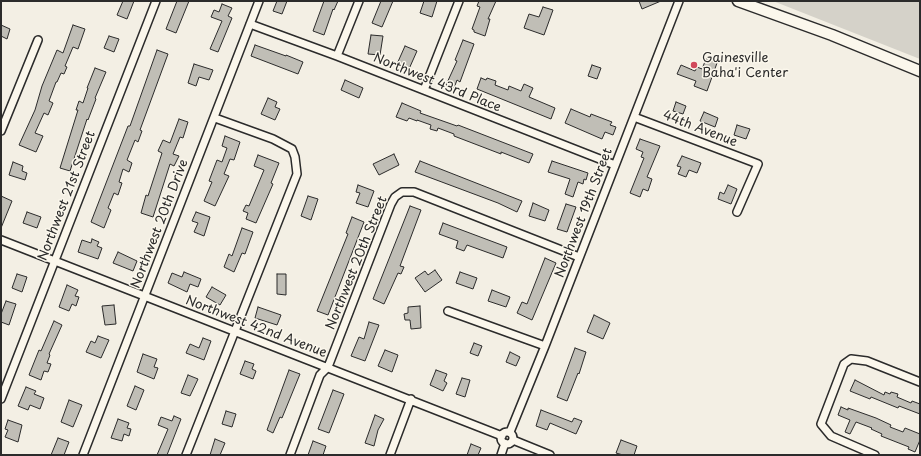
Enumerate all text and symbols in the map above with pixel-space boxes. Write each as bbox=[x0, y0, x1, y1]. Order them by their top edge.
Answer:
street label: Northwest 43rd Place bbox=[371, 50, 503, 116]
place label: Gainesville Baha'i Center bbox=[702, 50, 788, 81]
marker: Gainesville Baha'i Center bbox=[689, 60, 699, 70]
street label: 44th Avenue bbox=[660, 108, 740, 150]
street label: Northwest 21st Street bbox=[35, 129, 99, 263]
street label: Northwest 19th Street bbox=[552, 146, 616, 280]
street label: Northwest 20th Drive bbox=[128, 157, 192, 291]
street label: Northwest 20th Street bbox=[323, 194, 391, 332]
street label: Northwest 42nd Avenue bbox=[183, 293, 329, 361]

